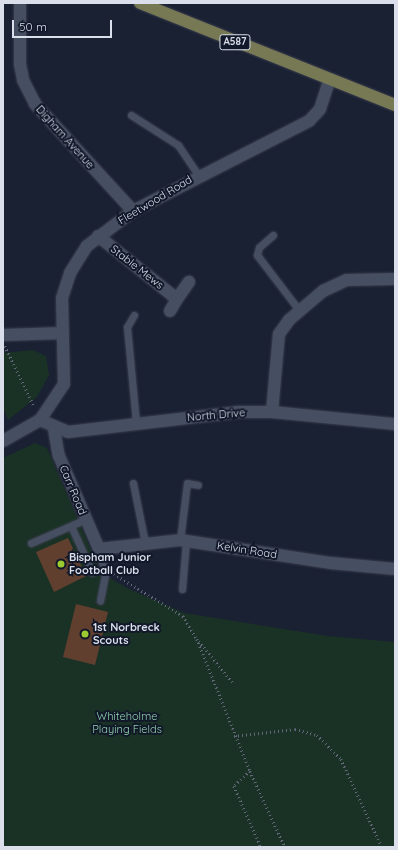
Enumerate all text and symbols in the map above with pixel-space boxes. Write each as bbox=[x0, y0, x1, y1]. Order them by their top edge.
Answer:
scale bar bbox=[14, 12, 114, 38]
text: 50 m bbox=[19, 19, 47, 34]
road number: A587 bbox=[219, 34, 251, 50]
street label: Digham Avenue bbox=[33, 103, 97, 171]
street label: Fleetwood Road bbox=[116, 173, 194, 227]
street label: Stable Mews bbox=[108, 242, 166, 292]
street label: North Drive bbox=[186, 406, 246, 424]
street label: Carr Road bbox=[57, 463, 89, 517]
street label: Kelvin Road bbox=[216, 539, 278, 561]
place label: Bispham Junior Football Club bbox=[69, 551, 151, 577]
marker: Bispham Junior Football Club bbox=[56, 559, 66, 569]
place label: 1st Norbreck Scouts bbox=[93, 621, 160, 647]
marker: 1st Norbreck Scouts bbox=[80, 629, 90, 639]
park label: Whiteholme Playing Fields bbox=[92, 710, 162, 736]

